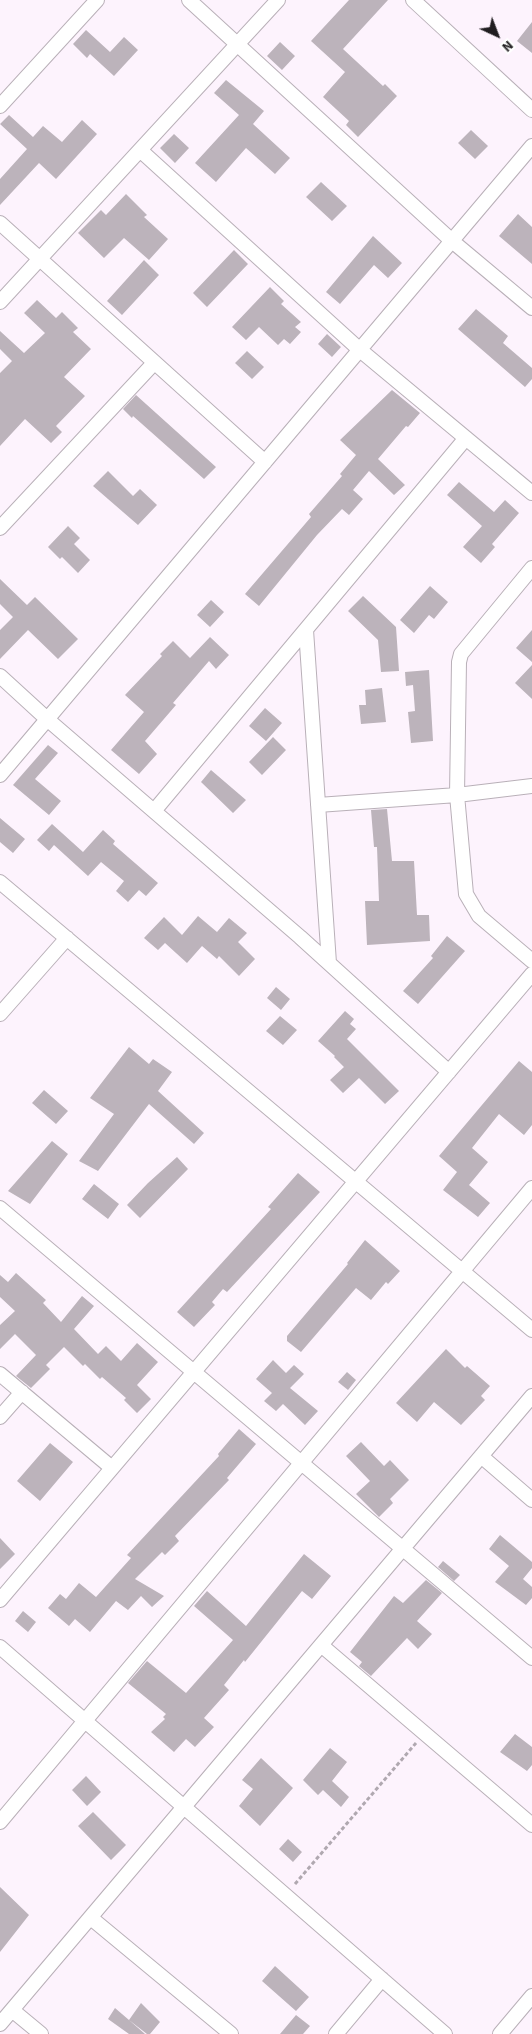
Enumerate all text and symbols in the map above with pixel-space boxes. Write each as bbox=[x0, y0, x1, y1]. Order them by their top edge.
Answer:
north arrow bbox=[472, 10, 522, 60]
text: N bbox=[497, 35, 517, 56]

